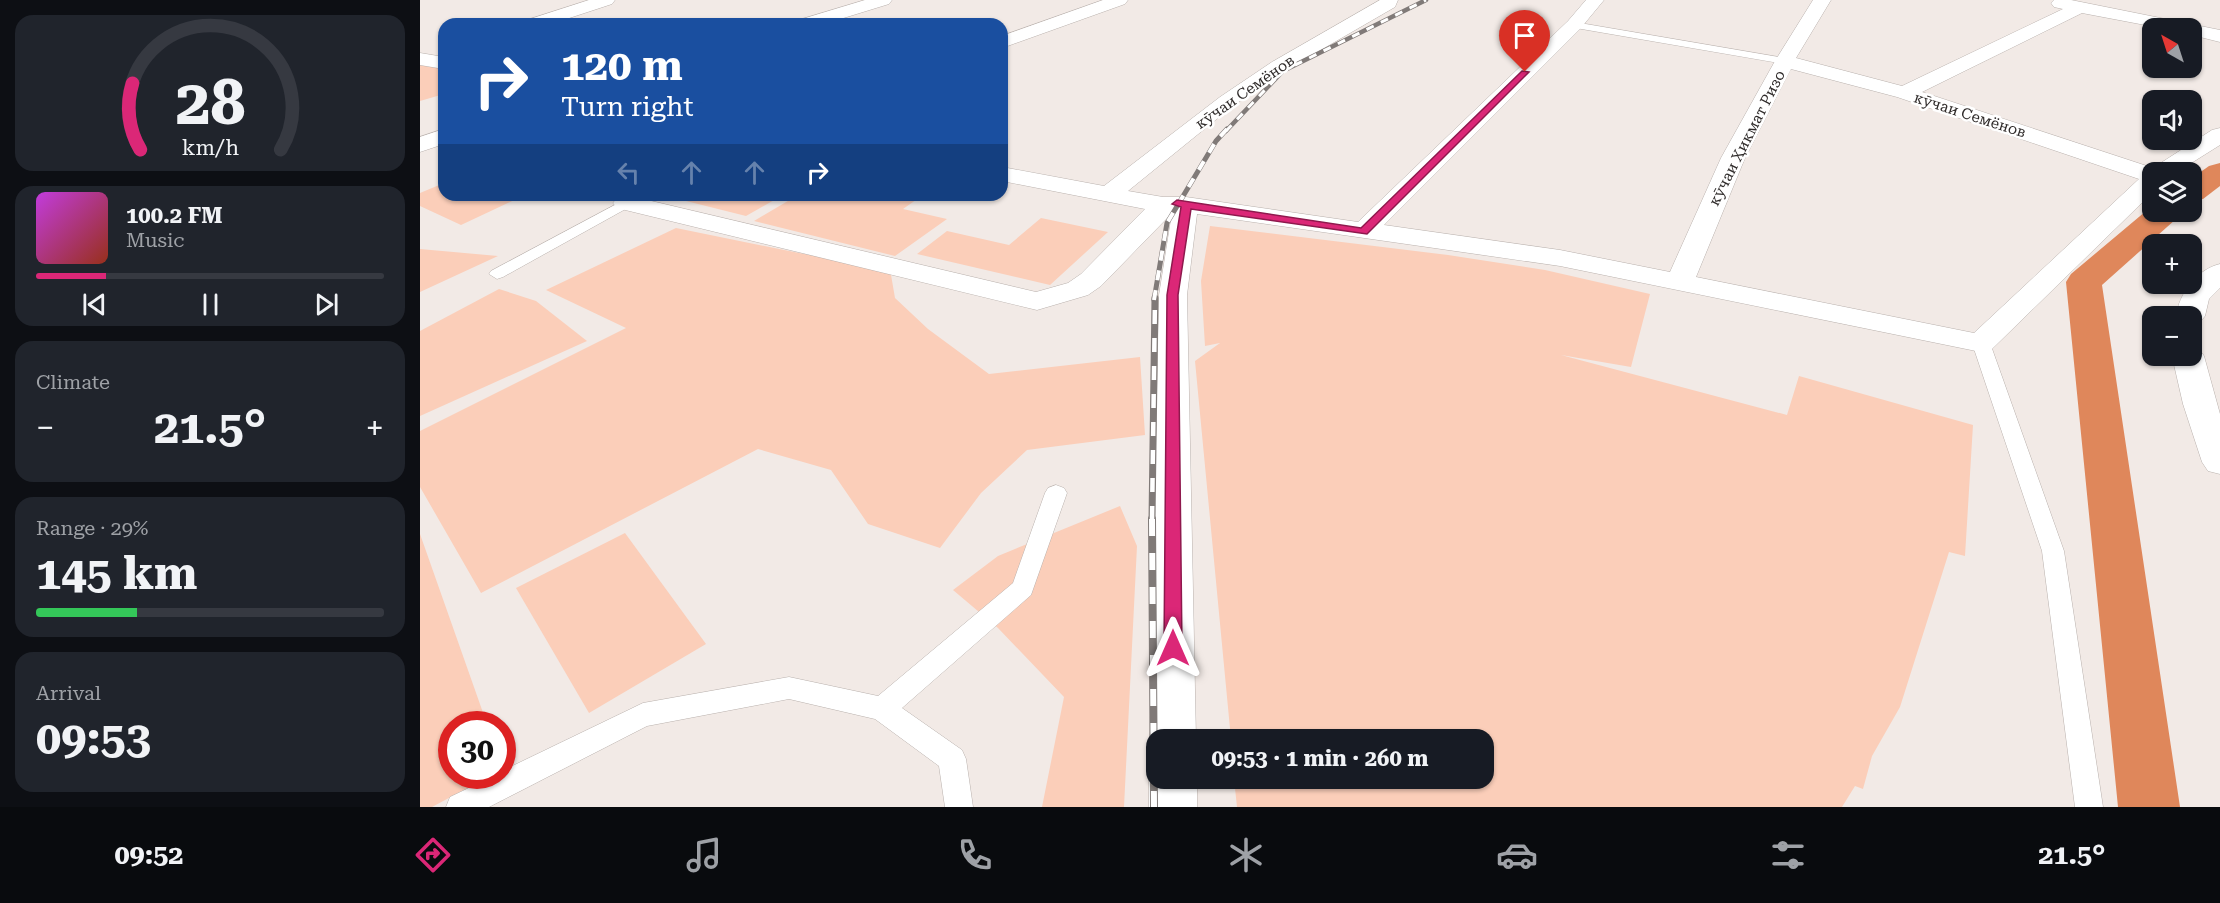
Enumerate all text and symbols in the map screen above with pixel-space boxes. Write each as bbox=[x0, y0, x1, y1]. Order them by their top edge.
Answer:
pin bbox=[1499, 10, 1550, 72]
north arrow bbox=[2142, 18, 2202, 78]
map controls bbox=[2142, 18, 2202, 366]
icon: arrive bbox=[1508, 19, 1541, 52]
text: 120 m bbox=[561, 41, 683, 90]
icon: right bbox=[462, 42, 540, 120]
street label: кӯчаи Семёнов bbox=[1192, 51, 1298, 133]
text: 28 bbox=[175, 66, 245, 139]
street label: кӯчаи Ҳикмат Ризо bbox=[1705, 67, 1789, 209]
street label: кӯчаи Семёнов bbox=[1912, 88, 2028, 142]
button: sound bbox=[2142, 90, 2202, 150]
text: Turn right bbox=[561, 91, 694, 123]
text: km/h bbox=[181, 135, 239, 160]
icon: left bbox=[612, 156, 645, 189]
icon: ahead bbox=[675, 156, 708, 189]
icon: ahead bbox=[738, 156, 771, 189]
icon: right bbox=[801, 156, 834, 189]
button: layers bbox=[2142, 162, 2202, 222]
text: 100.2 FM bbox=[126, 203, 223, 228]
text: Music bbox=[126, 228, 185, 252]
button: + bbox=[2142, 234, 2202, 294]
icon: previous bbox=[78, 288, 111, 321]
icon: pause bbox=[194, 288, 227, 321]
icon: next bbox=[310, 288, 343, 321]
button: − bbox=[2142, 306, 2202, 366]
text: Climate bbox=[36, 370, 110, 394]
text: 21.5° bbox=[154, 401, 266, 454]
text: − bbox=[36, 408, 54, 447]
text: + bbox=[366, 408, 384, 447]
text: Range · 29% bbox=[36, 516, 148, 540]
text: 145 km bbox=[36, 547, 197, 600]
position arrow bbox=[1141, 616, 1205, 680]
text: Arrival bbox=[36, 681, 101, 705]
speed limit sign: 30 bbox=[438, 711, 516, 789]
text: 09:53 bbox=[36, 712, 151, 765]
text: 09:53 · 1 min · 260 m bbox=[1211, 746, 1429, 771]
icon: directions bbox=[412, 834, 454, 876]
icon: music bbox=[683, 834, 725, 876]
icon: phone bbox=[954, 834, 996, 876]
icon: climate bbox=[1225, 834, 1267, 876]
icon: car bbox=[1496, 834, 1538, 876]
icon: filters bbox=[1767, 834, 1809, 876]
text: 09:52 bbox=[114, 839, 183, 871]
text: 21.5° bbox=[2038, 839, 2106, 871]

